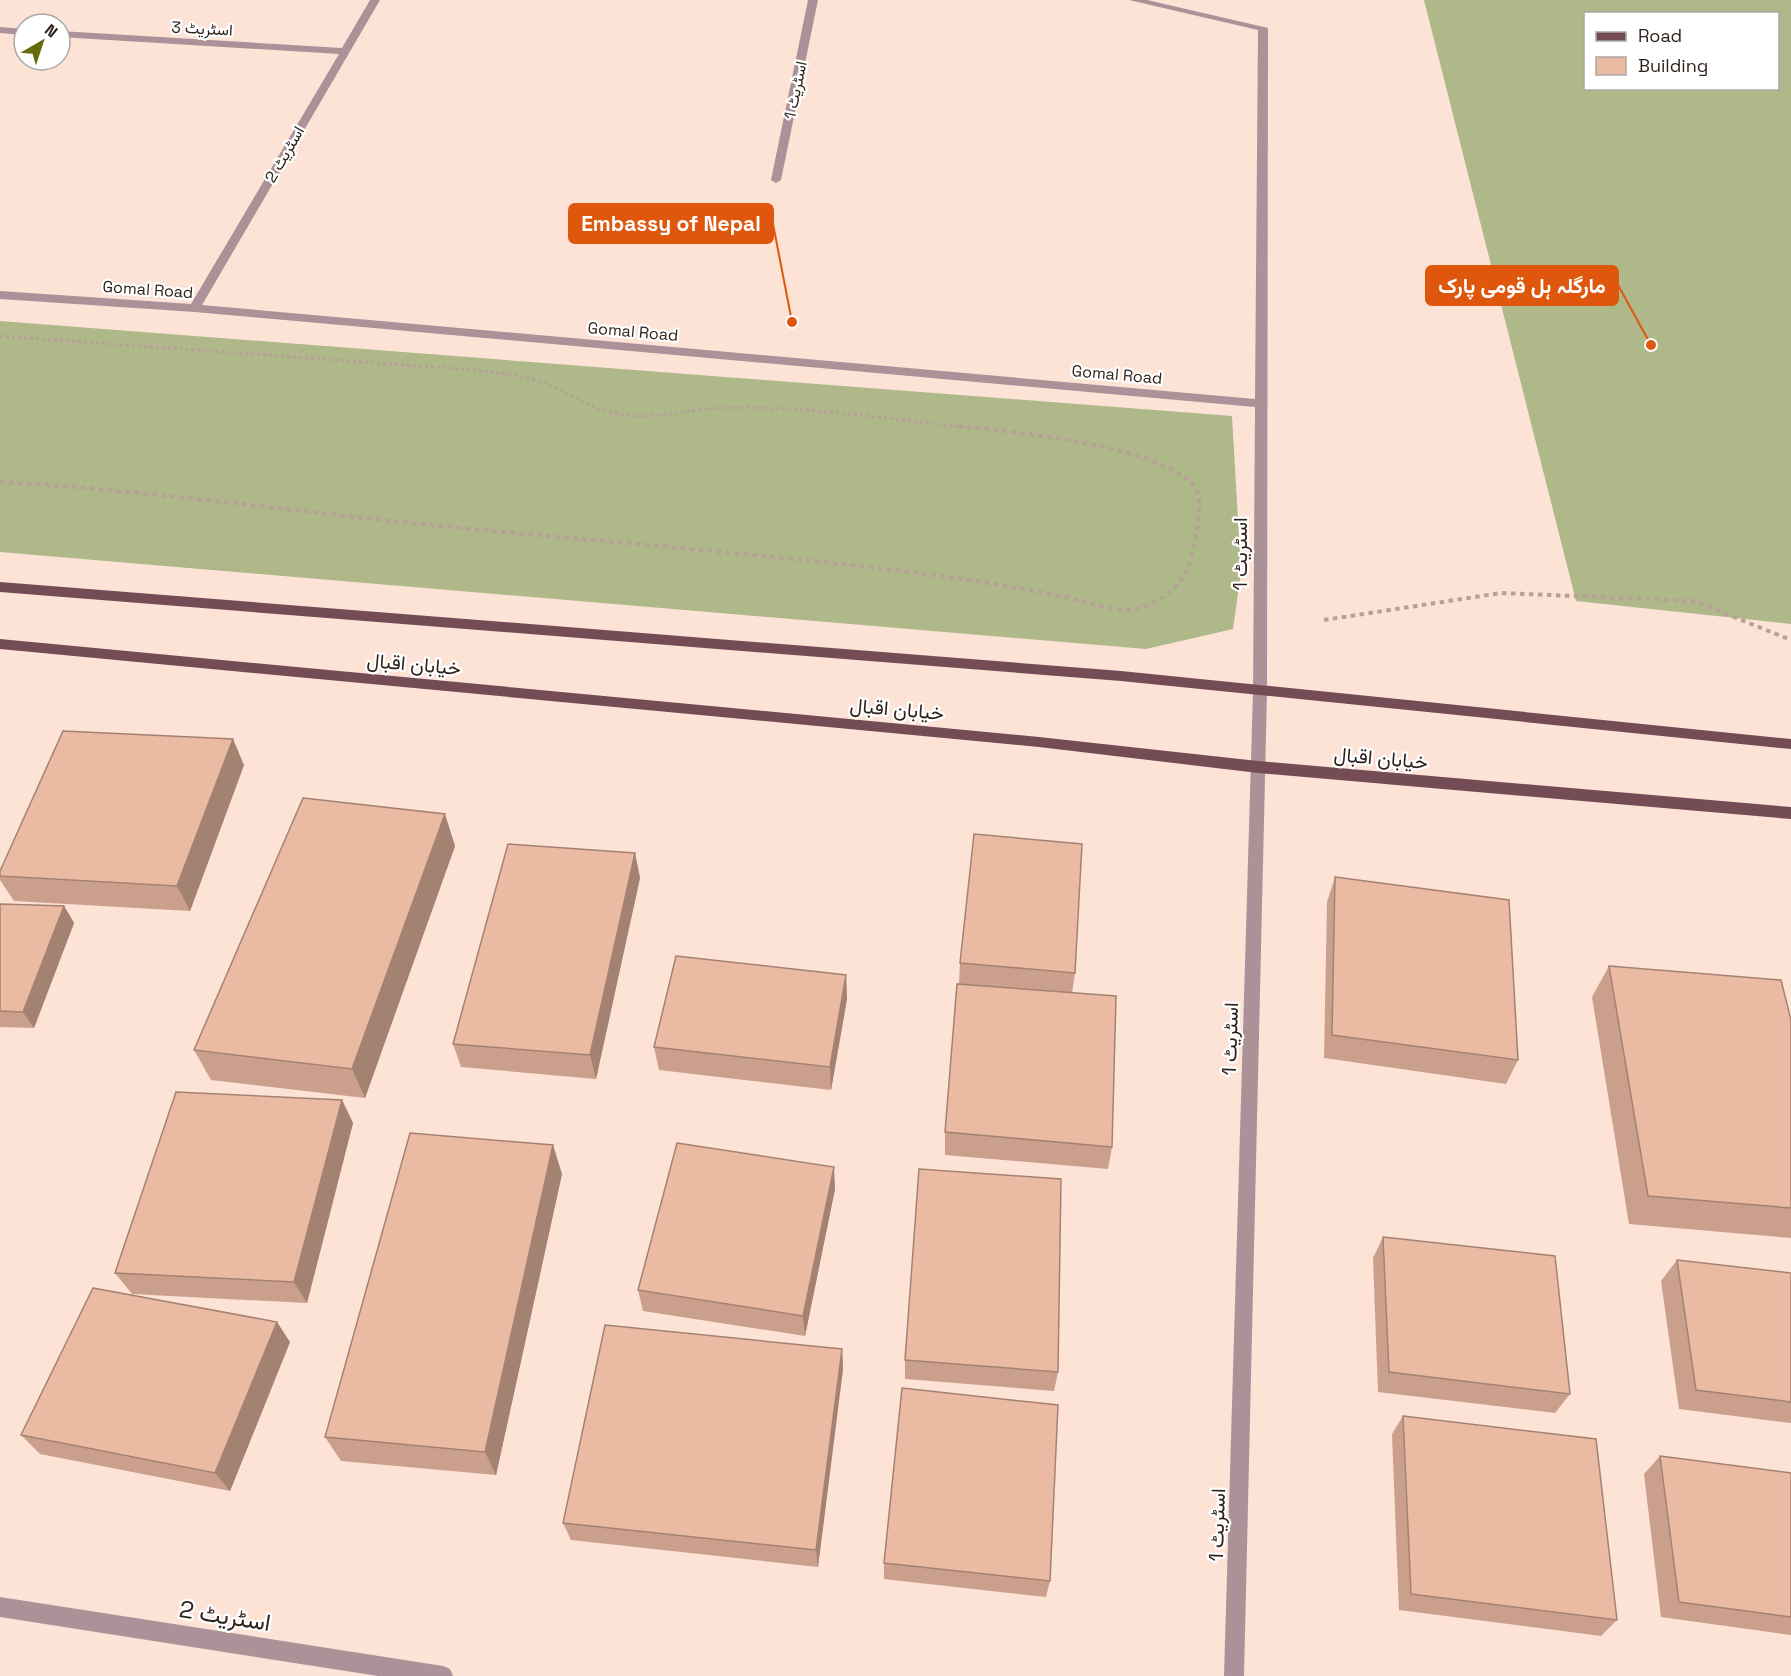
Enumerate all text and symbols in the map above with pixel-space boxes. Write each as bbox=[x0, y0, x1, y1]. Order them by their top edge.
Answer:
north arrow bbox=[12, 12, 72, 72]
legend bbox=[1584, 12, 1779, 90]
street label: اسٹریٹ 3 bbox=[171, 16, 233, 41]
text: N bbox=[40, 19, 62, 42]
text: Road bbox=[1638, 24, 1682, 47]
text: Building bbox=[1638, 54, 1708, 77]
street label: اسٹریٹ 1 bbox=[779, 59, 812, 121]
street label: اسٹریٹ 2 bbox=[260, 122, 309, 186]
callout: Embassy of Nepal bbox=[569, 204, 773, 243]
text: Embassy of Nepal bbox=[581, 210, 761, 237]
callout: مارگلہ ہل قومی پارک bbox=[1426, 266, 1618, 305]
text: مارگلہ ہل قومی پارک bbox=[1438, 272, 1606, 300]
street label: Gomal Road bbox=[102, 276, 194, 303]
street label: Gomal Road bbox=[587, 317, 679, 346]
street label: Gomal Road bbox=[1071, 360, 1163, 389]
street label: اسٹریٹ 1 bbox=[1227, 517, 1253, 591]
street label: خیابان اقبال bbox=[366, 647, 462, 681]
street label: خیابان اقبال bbox=[849, 692, 945, 726]
street label: خیابان اقبال bbox=[1333, 741, 1429, 775]
street label: اسٹریٹ 1 bbox=[1216, 1002, 1244, 1076]
street label: اسٹریٹ 1 bbox=[1203, 1488, 1231, 1562]
street label: اسٹریٹ 2 bbox=[177, 1593, 273, 1638]

